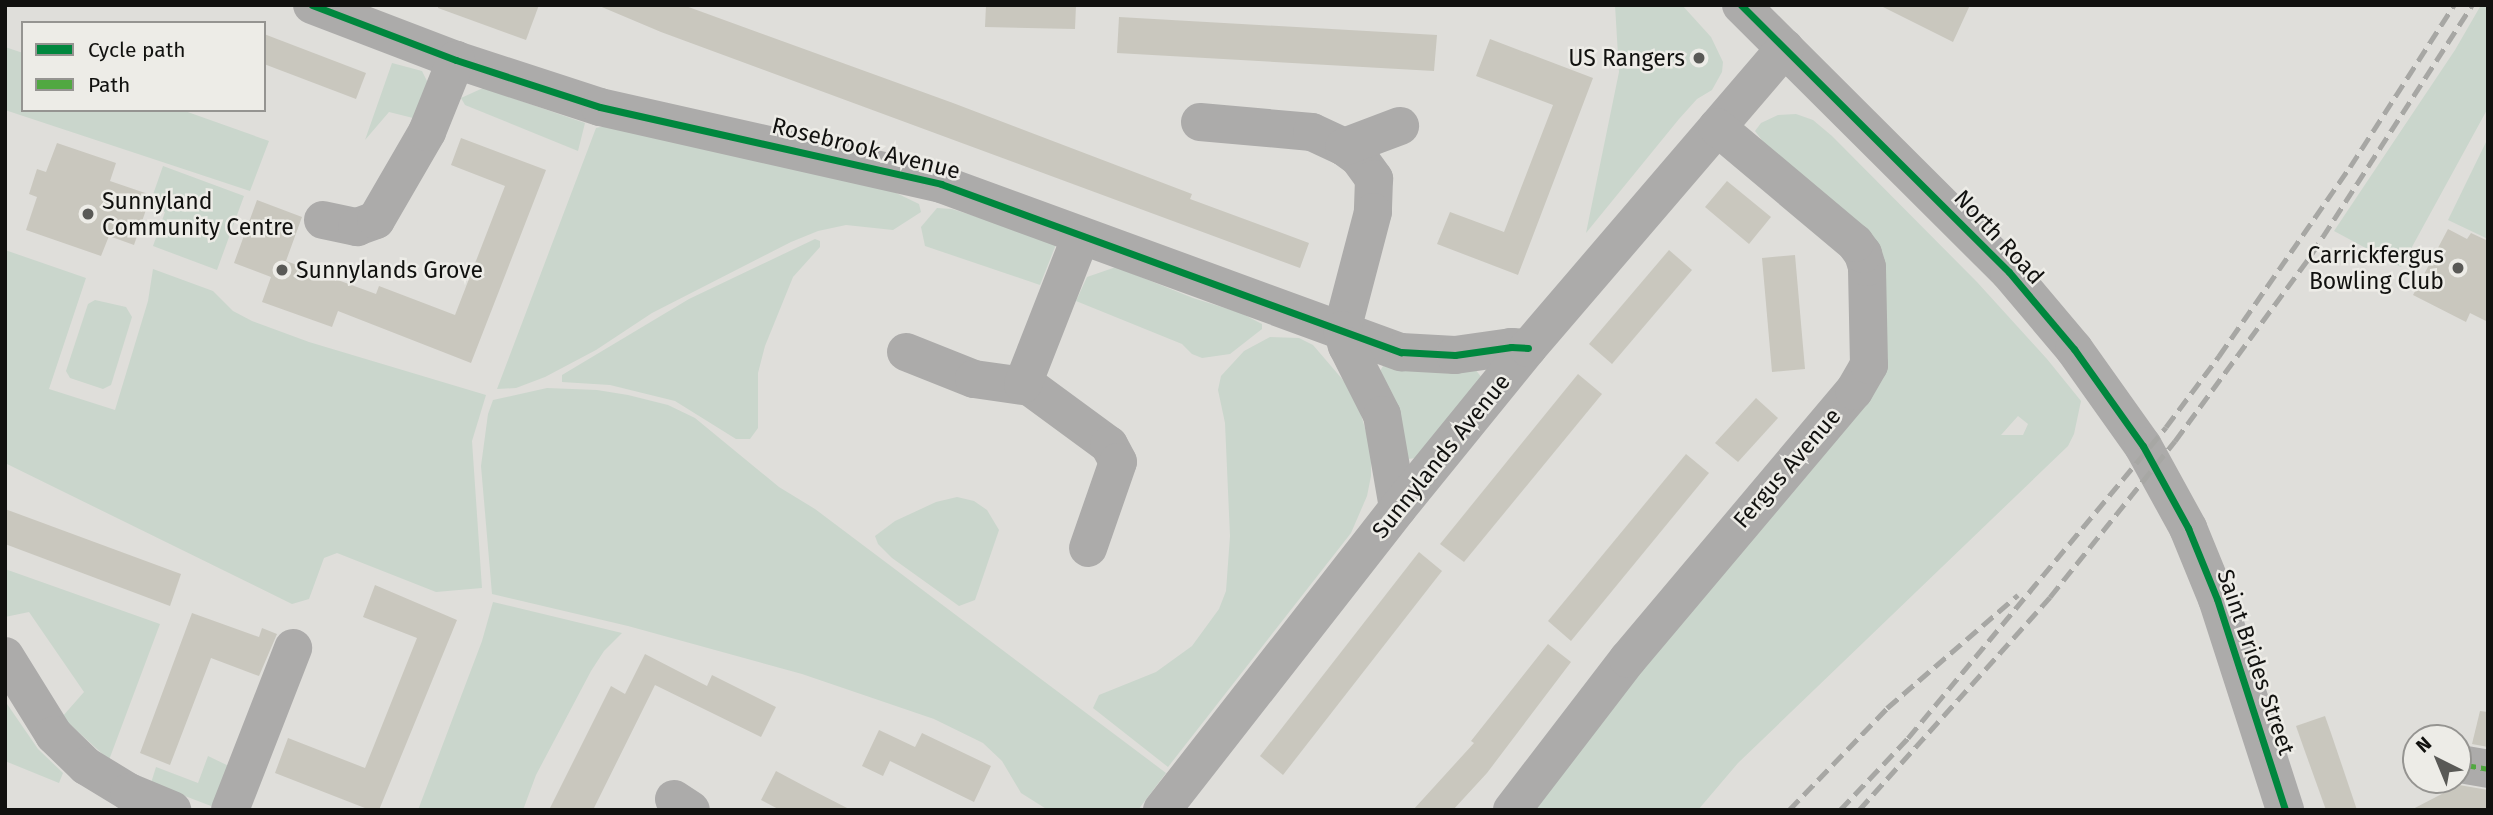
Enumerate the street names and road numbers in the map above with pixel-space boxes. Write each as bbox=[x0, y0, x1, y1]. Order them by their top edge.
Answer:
street label: Rosebrook Avenue bbox=[769, 111, 963, 185]
street label: North Road bbox=[1948, 184, 2050, 290]
street label: Sunnylands Avenue bbox=[1366, 368, 1516, 544]
street label: Fergus Avenue bbox=[1727, 402, 1847, 534]
street label: Saint Brides Street bbox=[2211, 566, 2301, 758]

